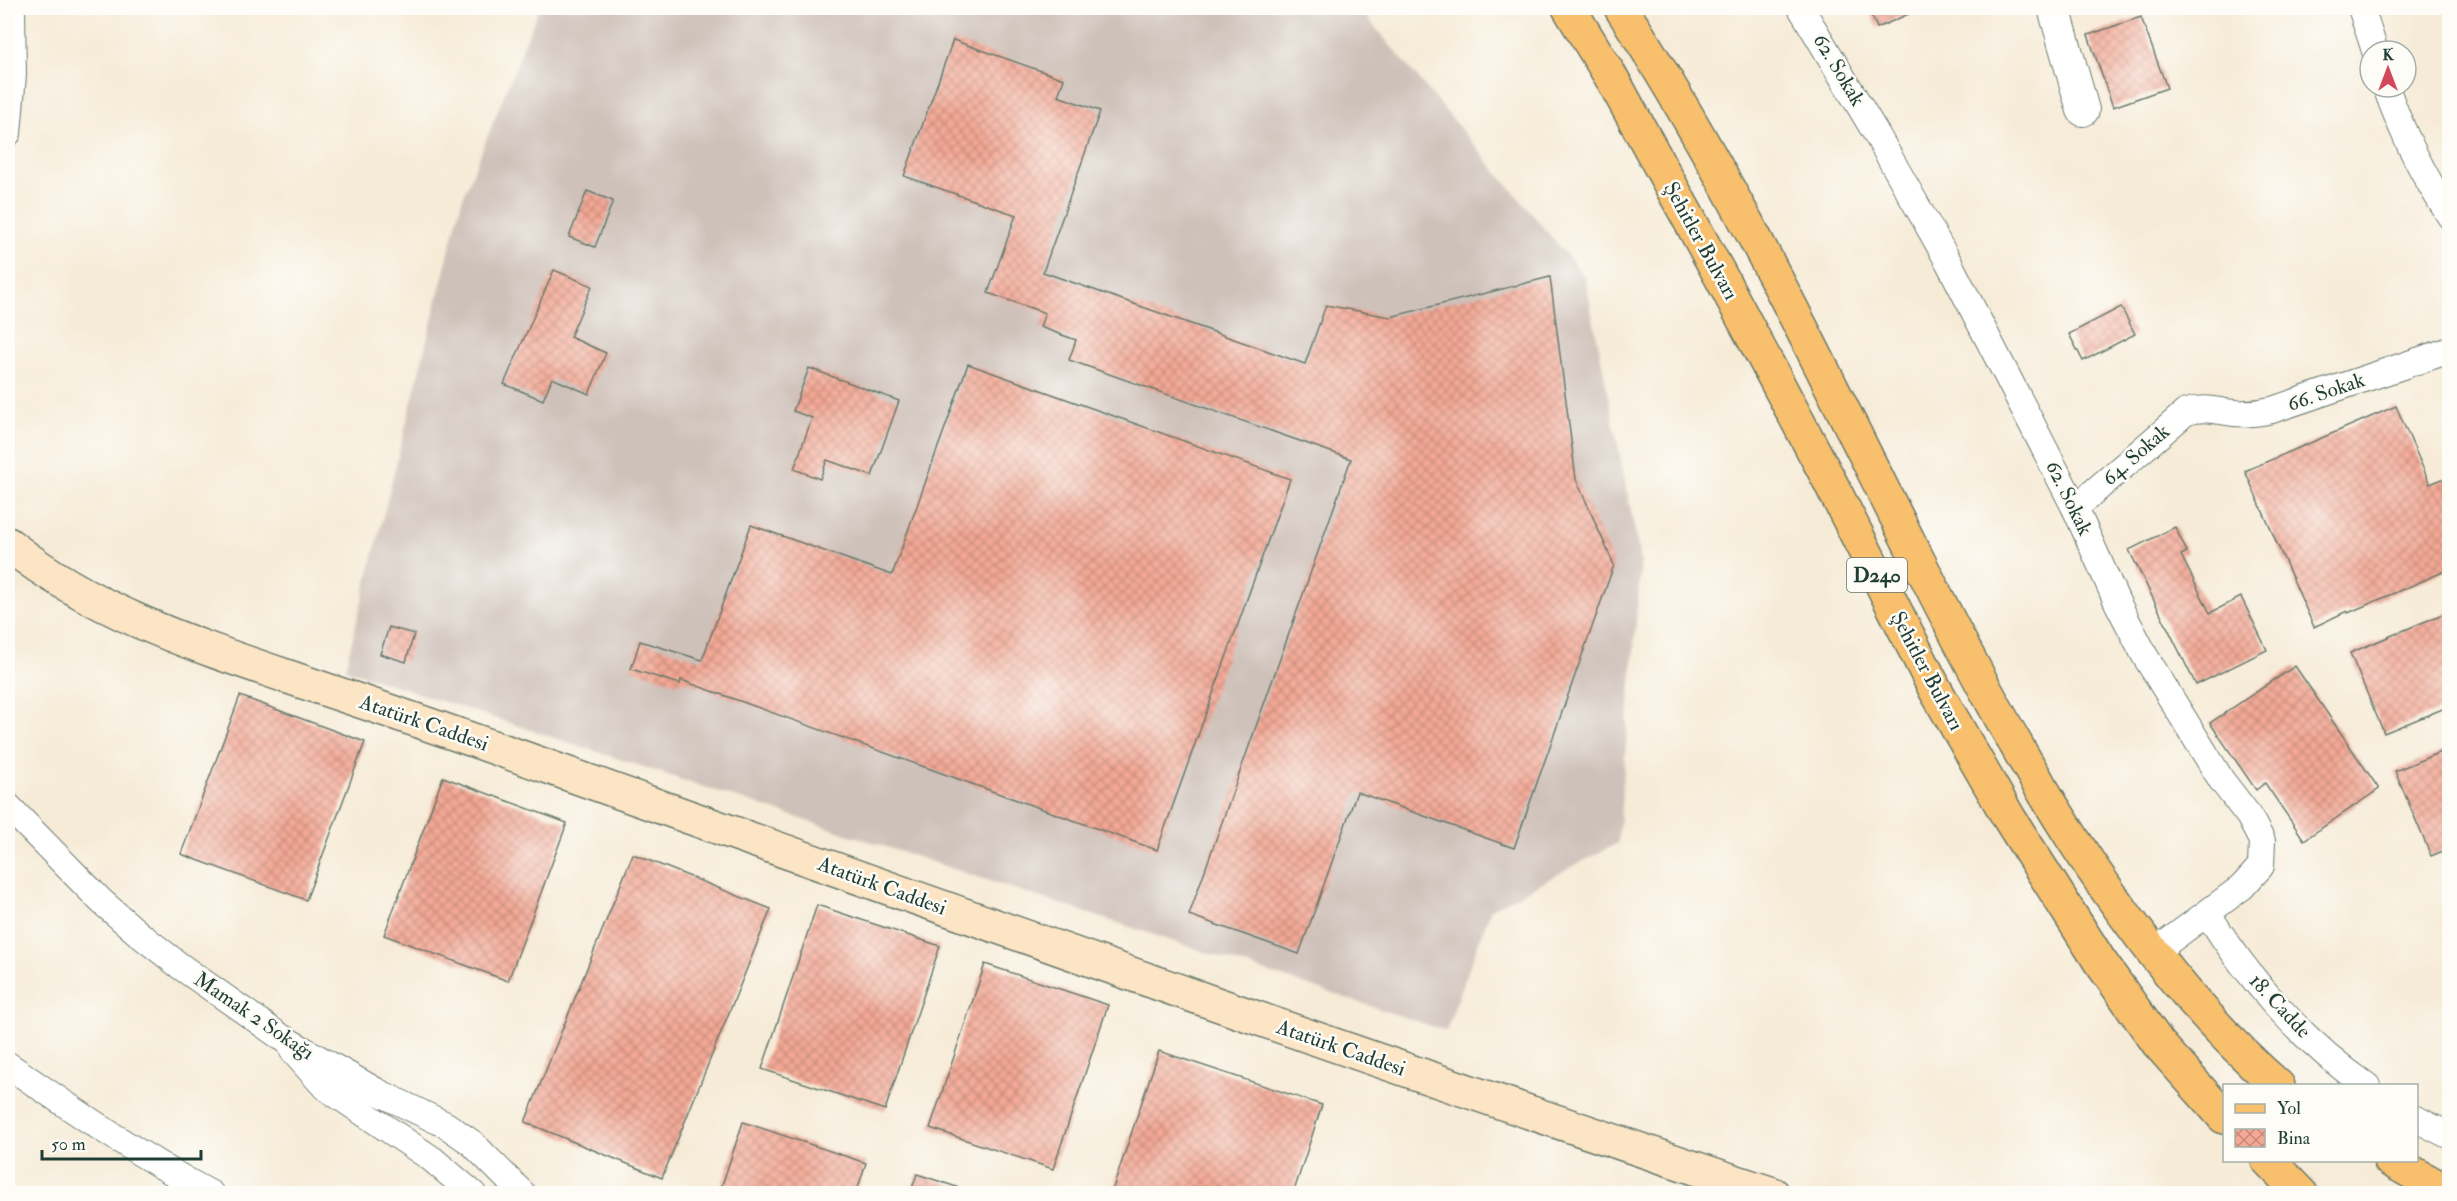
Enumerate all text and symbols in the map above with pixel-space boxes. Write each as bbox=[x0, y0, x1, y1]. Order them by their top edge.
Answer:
street label: 62. Sokak bbox=[1807, 29, 1871, 111]
north arrow bbox=[2358, 39, 2418, 99]
text: K bbox=[2382, 45, 2394, 65]
street label: Şehitler Bulvarı bbox=[1657, 177, 1745, 305]
street label: 66. Sokak bbox=[2284, 366, 2368, 418]
street label: 64. Sokak bbox=[2097, 418, 2175, 492]
street label: 62. Sokak bbox=[2039, 456, 2099, 540]
road number: D240 bbox=[1847, 558, 1907, 592]
street label: Şehitler Bulvarı bbox=[1884, 607, 1970, 736]
street label: Atatürk Caddesi bbox=[355, 688, 493, 758]
street label: Atatürk Caddesi bbox=[813, 850, 950, 922]
street label: Mamak 2 Sokağı bbox=[189, 966, 320, 1066]
street label: 18. Cadde bbox=[2243, 968, 2317, 1044]
street label: Atatürk Caddesi bbox=[1272, 1013, 1410, 1083]
legend bbox=[2223, 1084, 2418, 1162]
text: Yol bbox=[2277, 1097, 2301, 1120]
scale bar bbox=[42, 1123, 201, 1161]
text: Bina bbox=[2277, 1127, 2311, 1150]
text: 50 m bbox=[51, 1133, 86, 1156]

